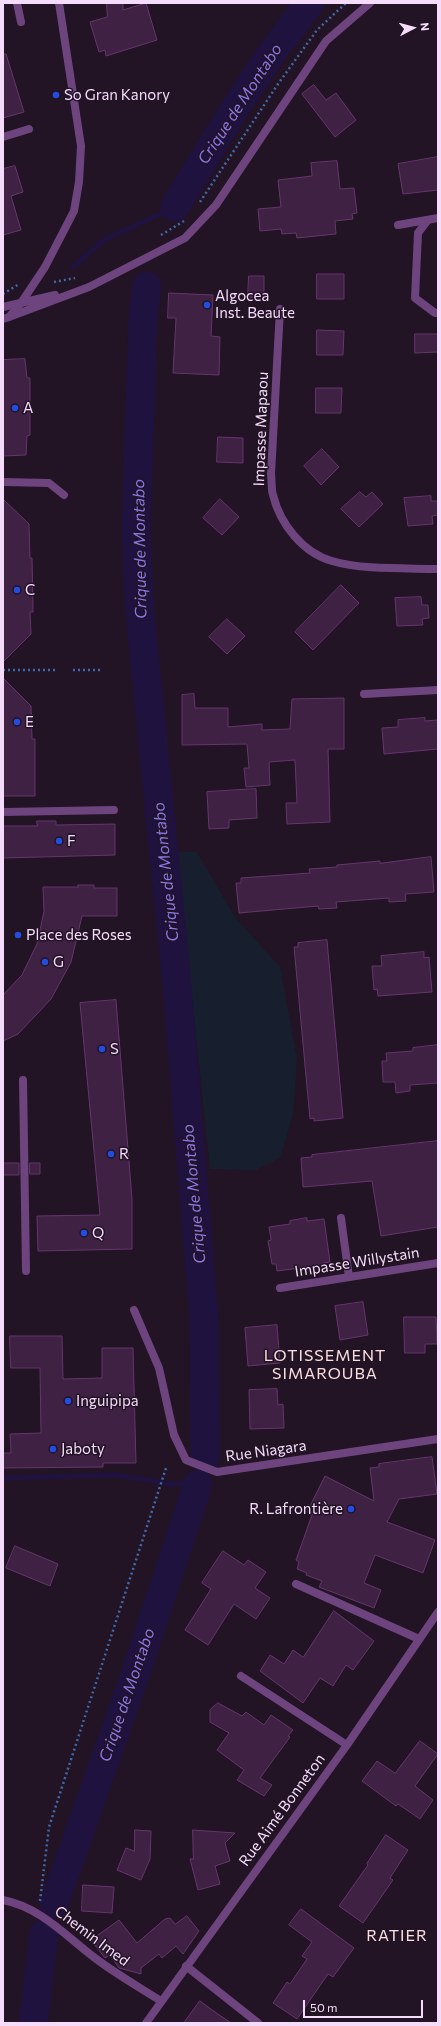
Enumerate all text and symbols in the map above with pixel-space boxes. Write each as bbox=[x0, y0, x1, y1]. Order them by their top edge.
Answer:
north arrow bbox=[393, 8, 433, 48]
text: N bbox=[419, 22, 432, 31]
water label: Crique de Montabo bbox=[194, 40, 286, 168]
place label: So Gran Kanory bbox=[64, 86, 170, 104]
marker: So Gran Kanory bbox=[51, 90, 61, 100]
place label: Algocea Inst. Beaute bbox=[215, 287, 295, 322]
marker: Algocea Inst. Beaute bbox=[202, 300, 212, 310]
street label: Impasse Mapaou bbox=[250, 371, 272, 487]
place label: A bbox=[23, 399, 33, 417]
marker: A bbox=[10, 403, 20, 413]
water label: Crique de Montabo bbox=[129, 479, 151, 619]
place label: C bbox=[25, 581, 35, 599]
marker: C bbox=[12, 585, 22, 595]
place label: E bbox=[25, 713, 34, 731]
marker: E bbox=[12, 717, 22, 727]
water label: Crique de Montabo bbox=[149, 801, 183, 943]
place label: F bbox=[67, 832, 76, 850]
marker: F bbox=[54, 836, 64, 846]
place label: Place des Roses bbox=[26, 926, 131, 944]
marker: Place des Roses bbox=[13, 930, 23, 940]
place label: G bbox=[53, 953, 64, 971]
marker: G bbox=[40, 957, 50, 967]
place label: S bbox=[110, 1040, 119, 1058]
marker: S bbox=[97, 1044, 107, 1054]
water label: Crique de Montabo bbox=[178, 1123, 210, 1265]
place label: R bbox=[119, 1145, 129, 1163]
marker: R bbox=[106, 1149, 116, 1159]
place label: Q bbox=[92, 1224, 104, 1242]
marker: Q bbox=[79, 1228, 89, 1238]
street label: Impasse Willystain bbox=[293, 1243, 421, 1281]
district label: LOTISSEMENT SIMAROUBA bbox=[264, 1346, 386, 1384]
place label: Inguipipa bbox=[76, 1392, 139, 1410]
marker: Inguipipa bbox=[63, 1396, 73, 1406]
street label: Rue Niagara bbox=[224, 1436, 308, 1466]
place label: Jaboty bbox=[61, 1440, 105, 1458]
marker: Jaboty bbox=[48, 1444, 58, 1454]
place label: R. Lafrontière bbox=[249, 1500, 343, 1518]
marker: R. Lafrontière bbox=[346, 1504, 356, 1514]
water label: Crique de Montabo bbox=[95, 1626, 159, 1764]
street label: Rue Aimé Bonneton bbox=[235, 1750, 329, 1870]
street label: Chemin Imed bbox=[51, 1902, 133, 1970]
district label: RATIER bbox=[366, 1926, 428, 1946]
scale bar bbox=[305, 1992, 425, 2018]
text: 50 m bbox=[310, 2000, 338, 2014]

